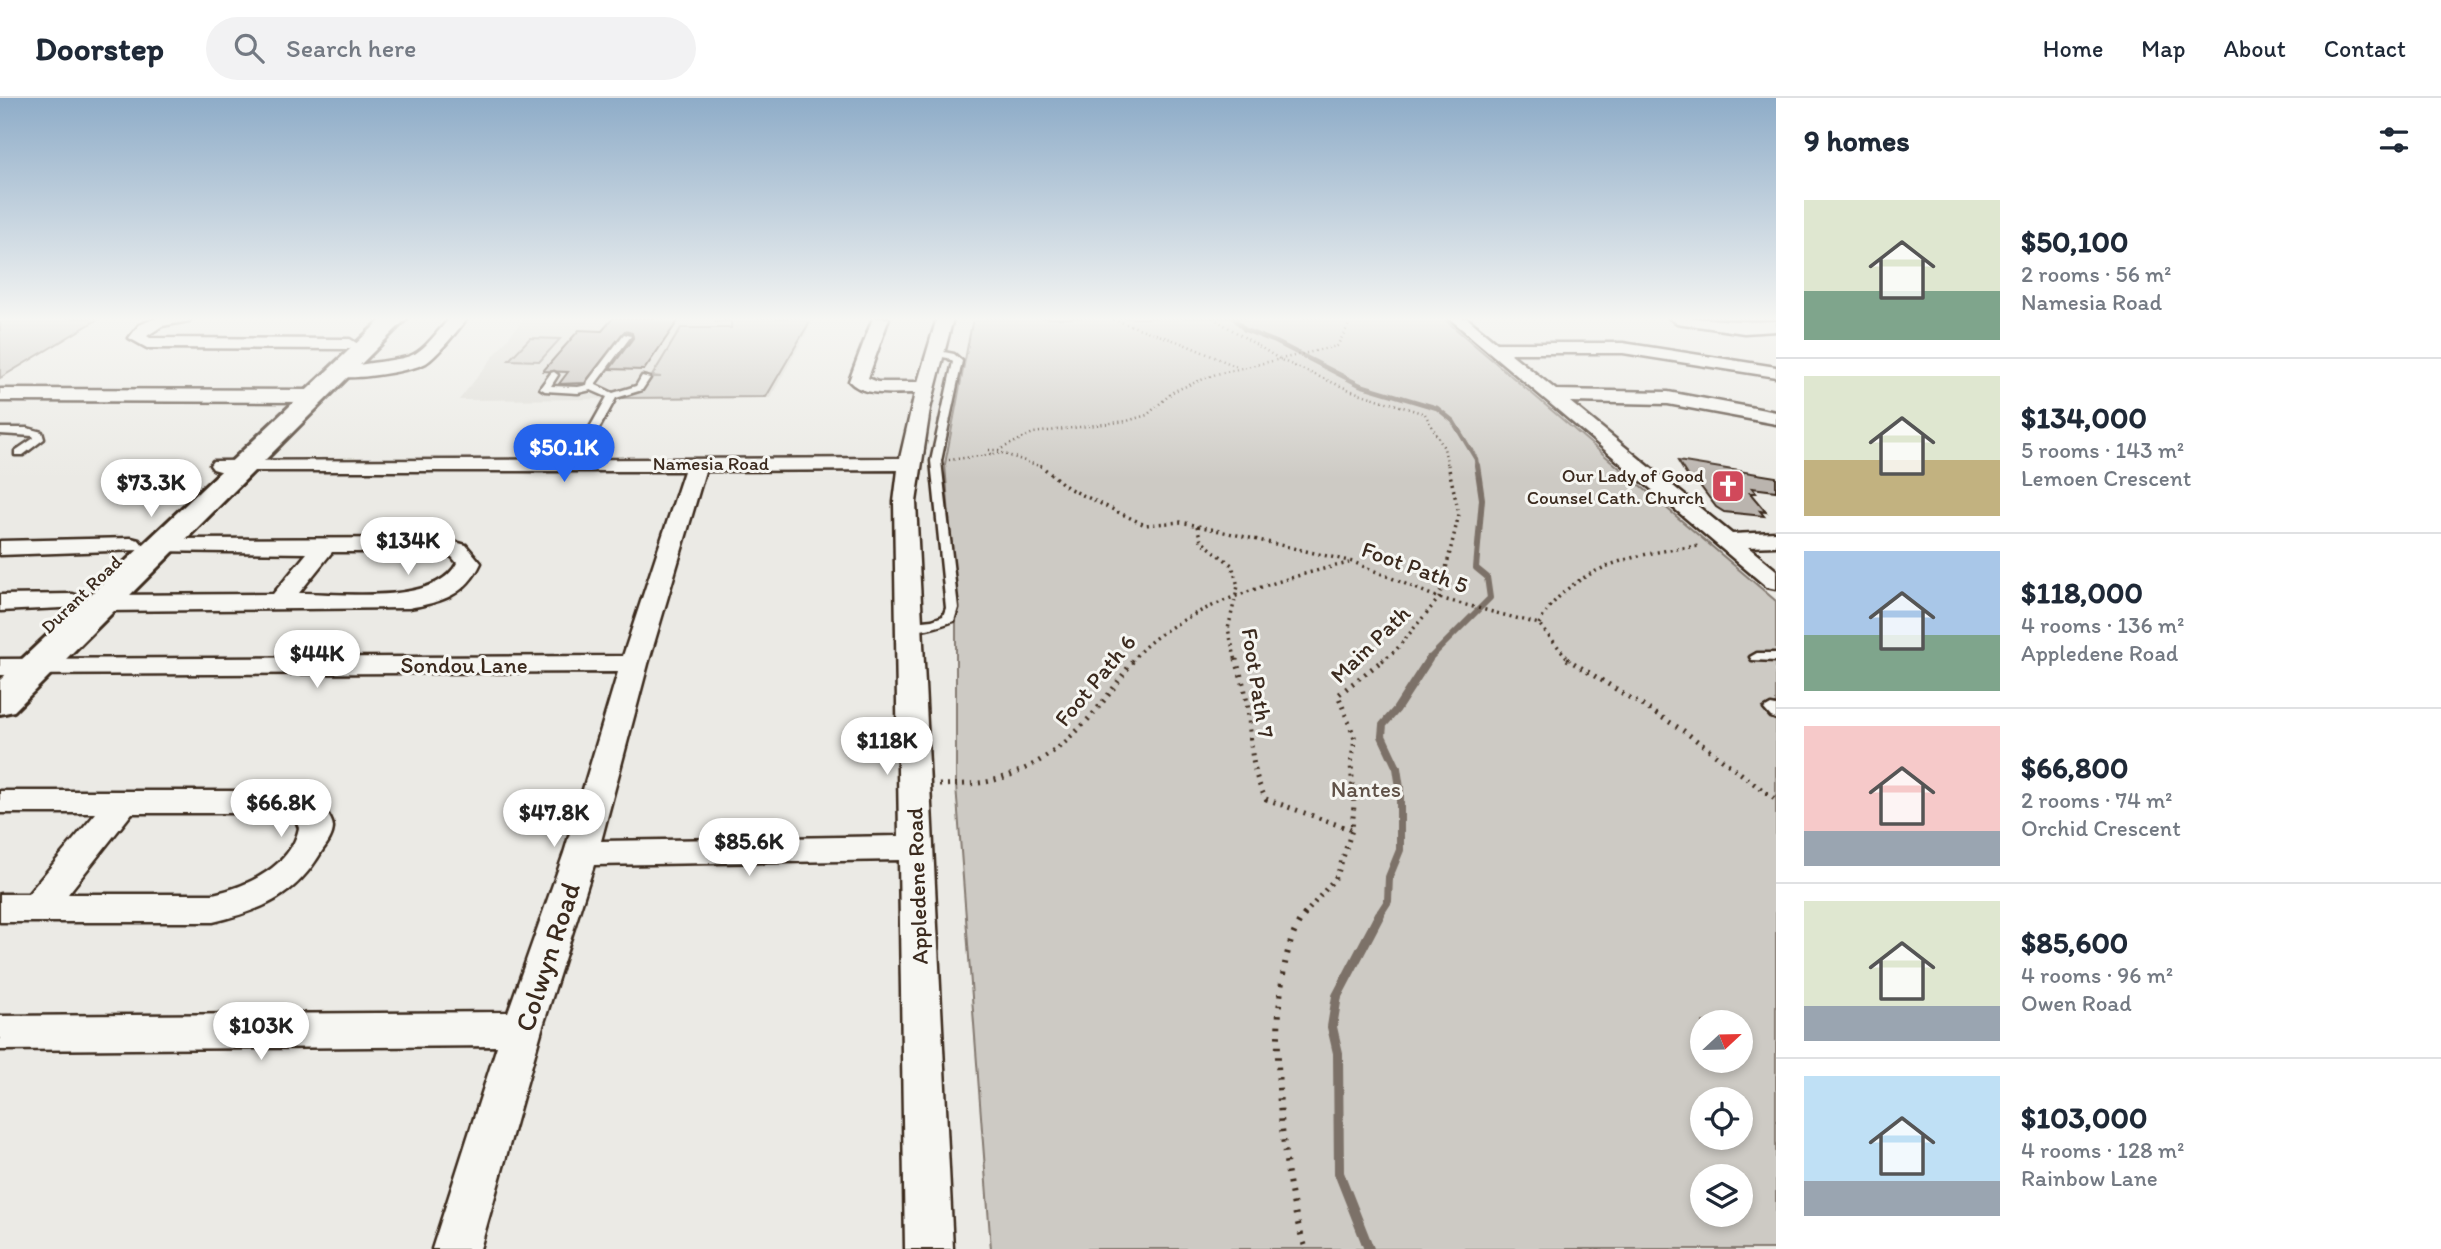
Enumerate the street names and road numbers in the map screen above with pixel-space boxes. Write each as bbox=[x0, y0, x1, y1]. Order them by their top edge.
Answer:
street label: Namesia Road bbox=[653, 452, 770, 475]
street label: Foot Path 5 bbox=[1358, 535, 1472, 599]
street label: Durant Road bbox=[36, 550, 127, 638]
street label: Main Path bbox=[1324, 599, 1416, 689]
street label: Foot Path 7 bbox=[1236, 626, 1280, 740]
street label: Foot Path 6 bbox=[1048, 628, 1142, 732]
street label: Sondou Lane bbox=[400, 651, 528, 679]
street label: Appledene Road bbox=[900, 806, 934, 965]
street label: Colwyn Road bbox=[507, 878, 587, 1036]

